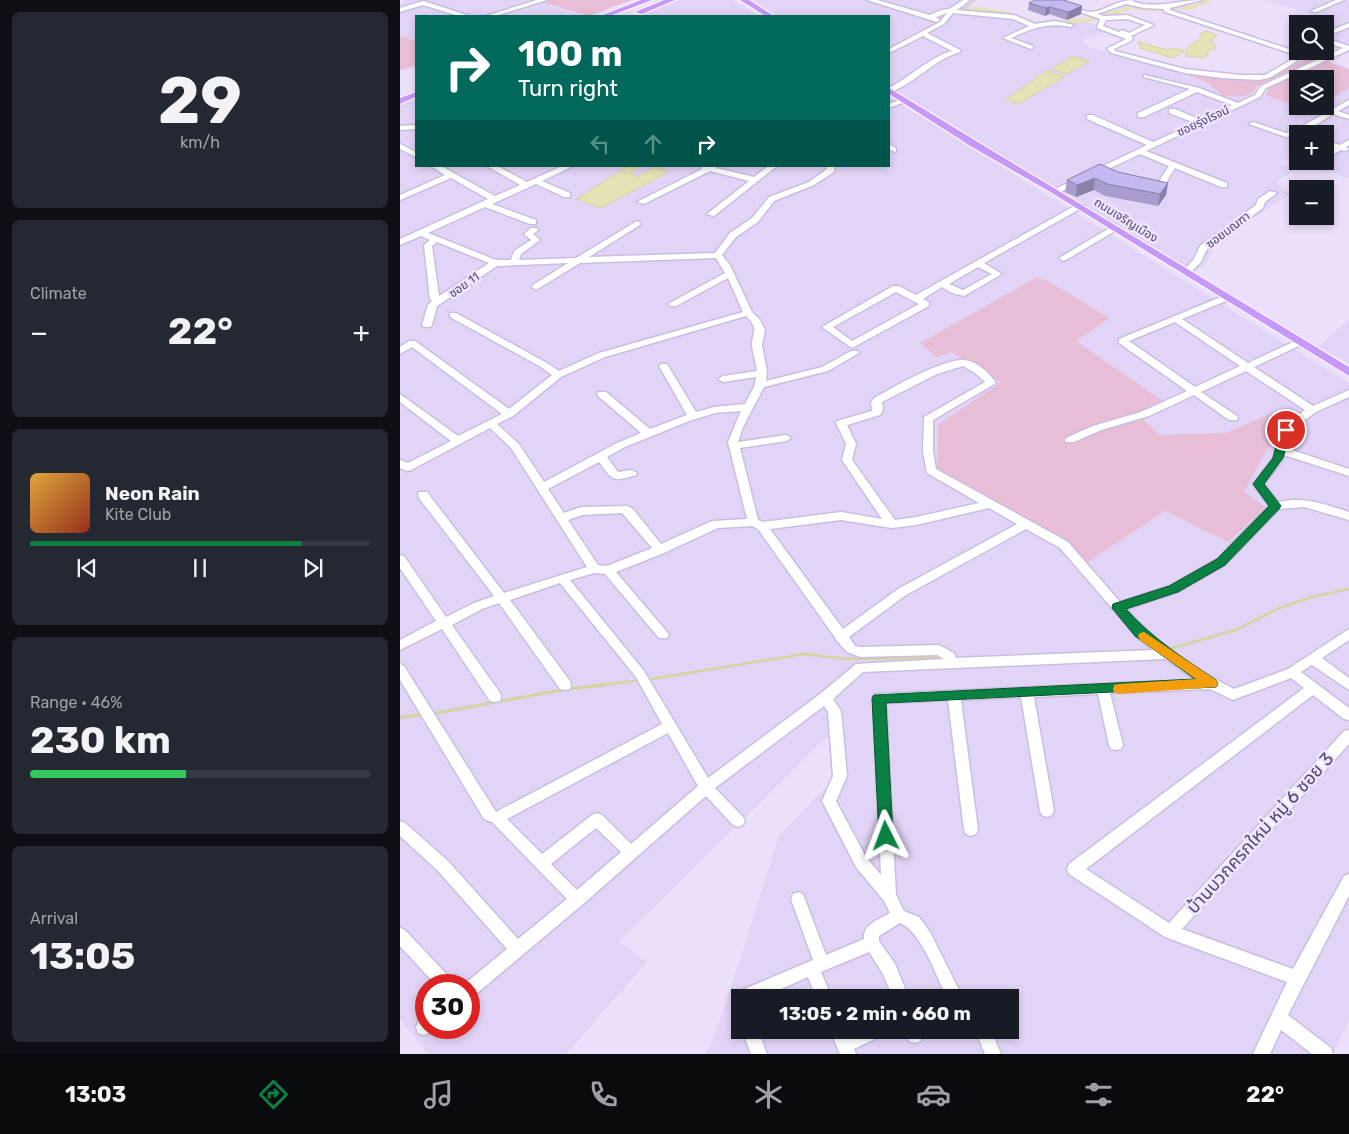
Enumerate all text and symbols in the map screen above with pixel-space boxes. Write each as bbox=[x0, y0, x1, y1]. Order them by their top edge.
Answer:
map controls bbox=[1289, 15, 1334, 225]
button: search bbox=[1289, 15, 1334, 60]
text: 100 m bbox=[518, 33, 623, 75]
icon: right bbox=[435, 35, 500, 100]
text: 29 bbox=[158, 62, 242, 139]
button: layers bbox=[1289, 70, 1334, 115]
text: Turn right bbox=[518, 75, 618, 102]
street label: ซอยรุ่งโรจน์ bbox=[1175, 103, 1231, 139]
button: + bbox=[1289, 125, 1334, 170]
icon: left bbox=[586, 130, 614, 158]
icon: ahead bbox=[639, 130, 667, 158]
icon: right bbox=[692, 130, 720, 158]
text: km/h bbox=[180, 133, 220, 152]
button: − bbox=[1289, 180, 1334, 225]
street label: ถนนเจริญเมือง bbox=[1092, 195, 1160, 245]
street label: ซอยมณฑา bbox=[1203, 209, 1253, 251]
street label: ซอย 11 bbox=[446, 270, 482, 300]
text: Climate bbox=[30, 284, 87, 303]
text: 22° bbox=[168, 308, 233, 354]
text: − bbox=[30, 316, 48, 349]
text: + bbox=[353, 316, 370, 349]
pin bbox=[1265, 409, 1307, 451]
icon: arrive bbox=[1272, 416, 1300, 444]
text: Neon Rain bbox=[105, 482, 200, 505]
text: Kite Club bbox=[105, 505, 171, 524]
icon: previous bbox=[73, 554, 101, 582]
icon: pause bbox=[186, 554, 214, 582]
icon: next bbox=[299, 554, 327, 582]
text: Range · 46% bbox=[30, 693, 122, 712]
text: 230 km bbox=[30, 717, 171, 763]
street label: บ้านบวกครกใหม่ หมู่ 6 ซอย 3 bbox=[1182, 748, 1339, 919]
position arrow bbox=[859, 809, 911, 861]
text: Arrival bbox=[30, 909, 78, 928]
text: 13:05 bbox=[30, 933, 135, 979]
speed limit sign: 30 bbox=[415, 974, 480, 1039]
text: 13:05 · 2 min · 660 m bbox=[779, 1002, 971, 1025]
icon: directions bbox=[256, 1077, 291, 1112]
icon: music bbox=[421, 1077, 456, 1112]
icon: phone bbox=[586, 1077, 621, 1112]
icon: climate bbox=[751, 1077, 786, 1112]
icon: car bbox=[916, 1077, 951, 1112]
icon: filters bbox=[1081, 1077, 1116, 1112]
text: 13:03 bbox=[65, 1081, 126, 1108]
text: 22° bbox=[1246, 1081, 1284, 1108]

